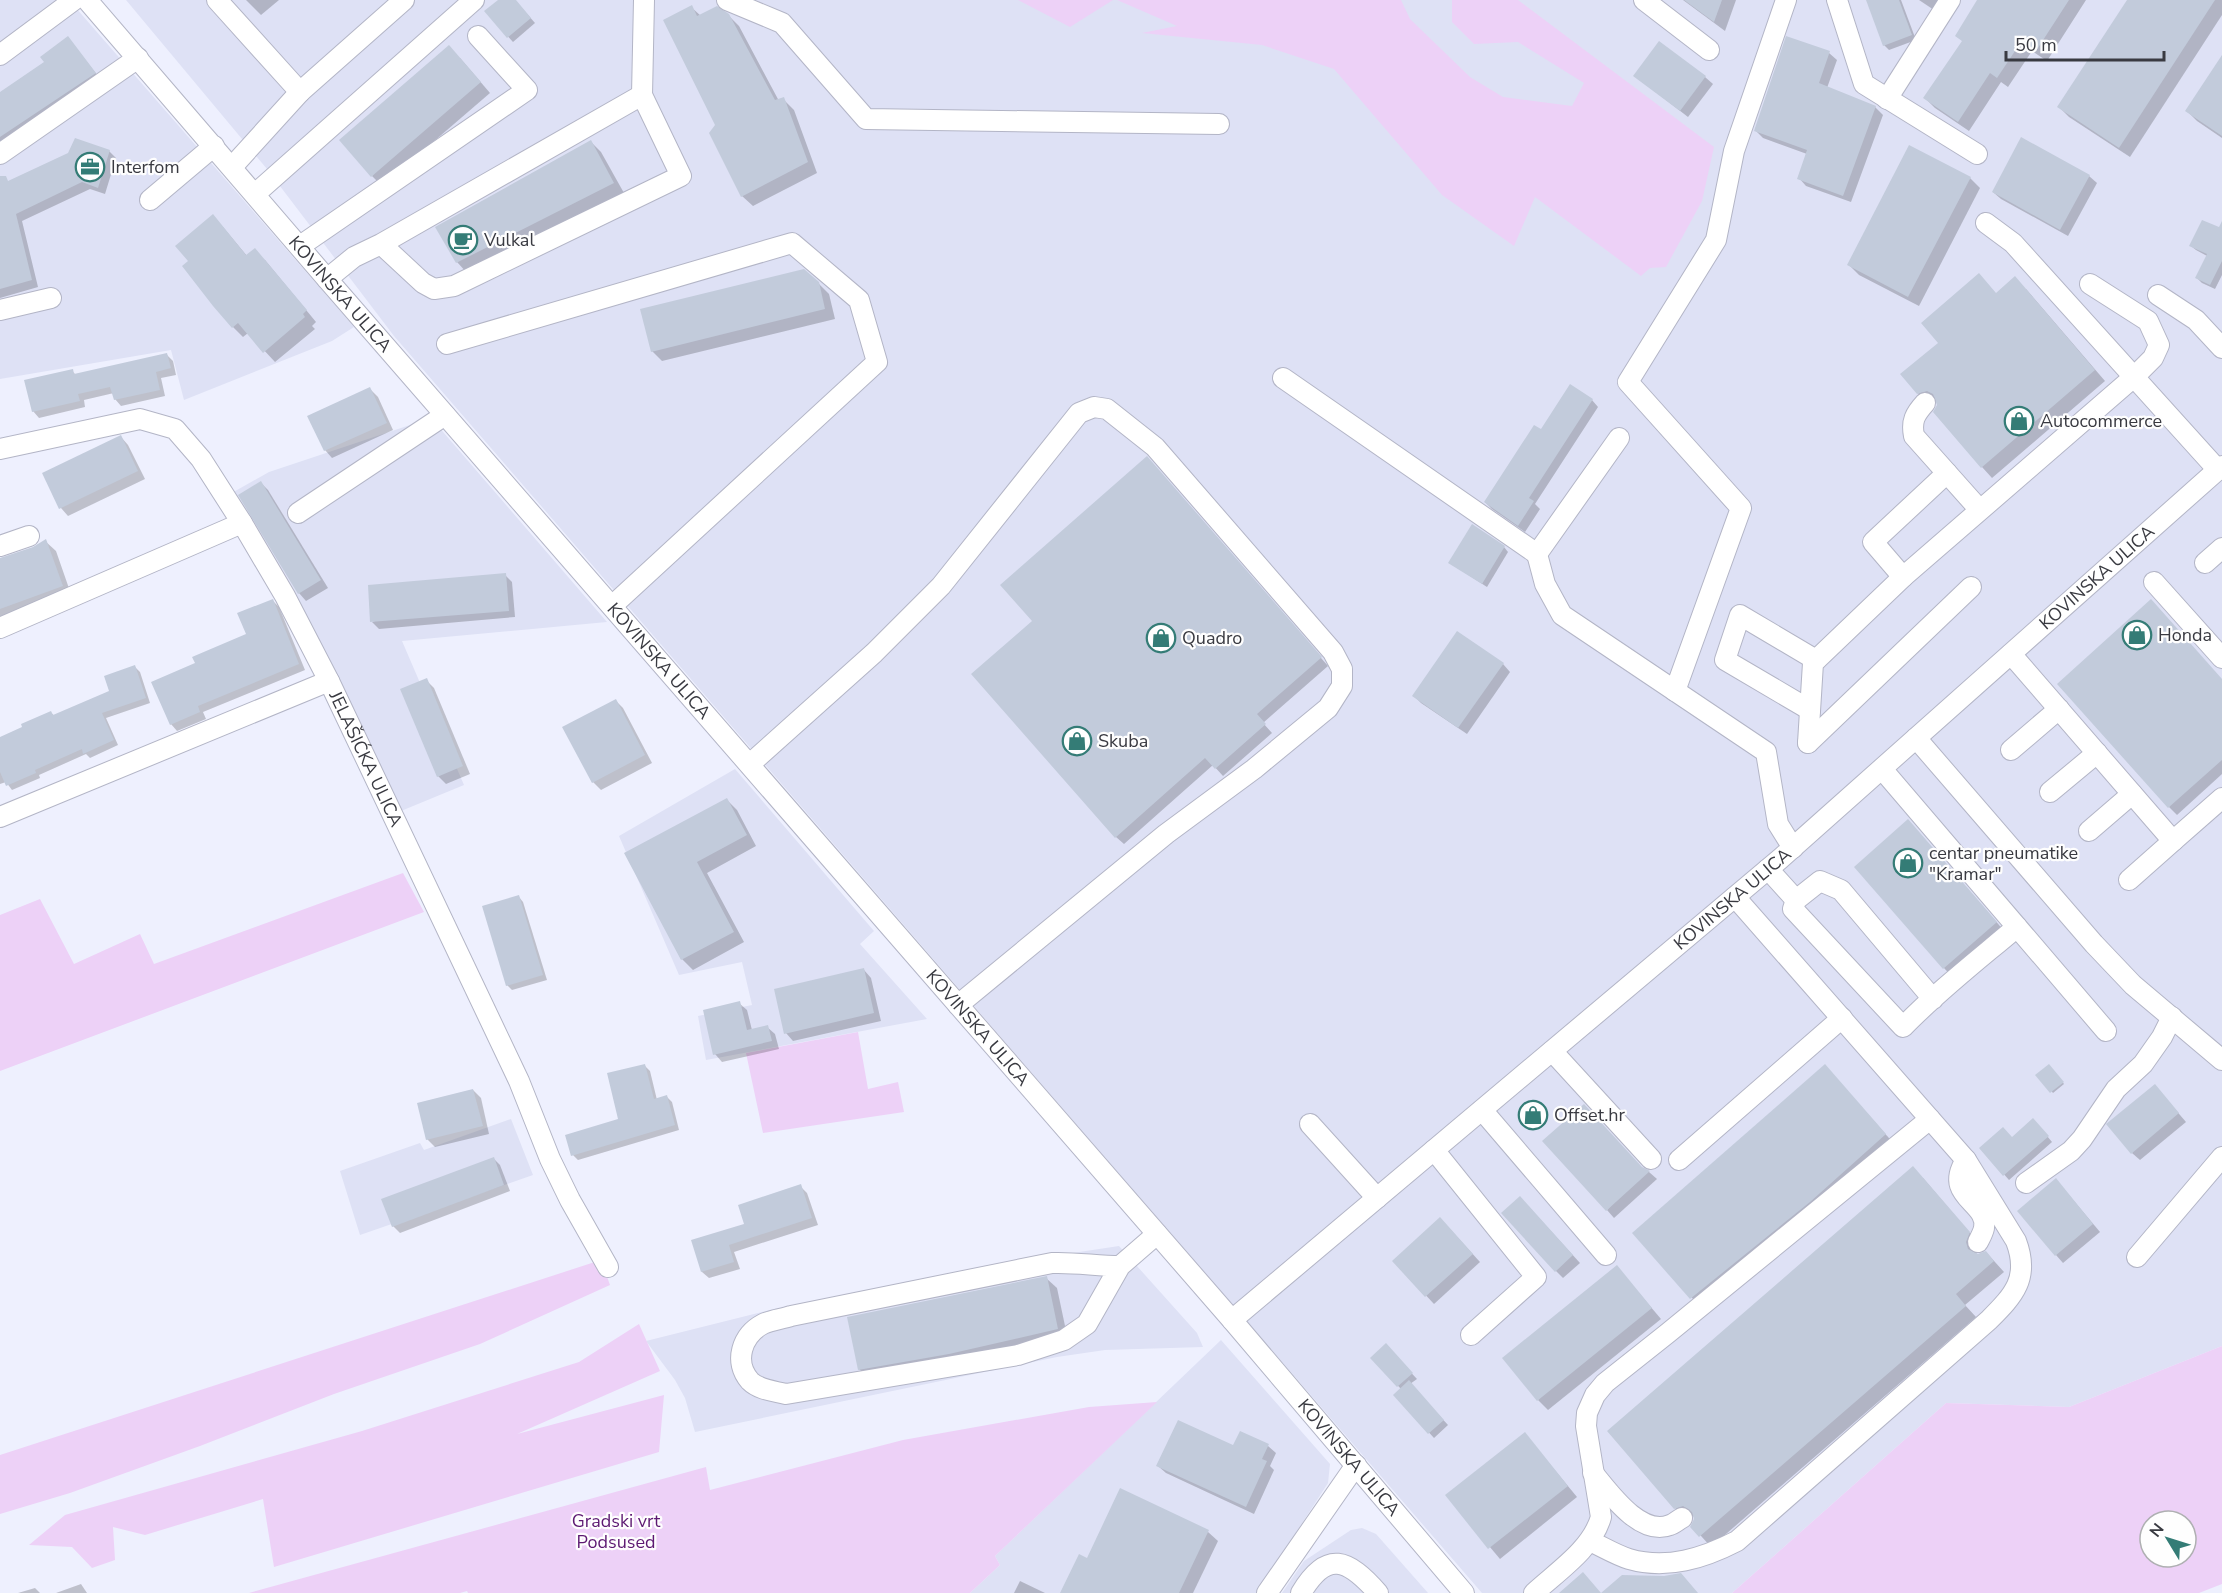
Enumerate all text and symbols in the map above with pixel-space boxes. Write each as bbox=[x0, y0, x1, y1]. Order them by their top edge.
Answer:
scale bar bbox=[2006, 24, 2164, 62]
text: 50 m bbox=[2015, 33, 2057, 57]
office icon: Interfom bbox=[74, 151, 106, 183]
place label: Interfom bbox=[111, 155, 180, 179]
cafe icon: Vulkal bbox=[447, 224, 479, 256]
place label: Vulkal bbox=[483, 228, 535, 252]
street label: KOVINSKA ULICA bbox=[283, 231, 397, 357]
shop icon: Autocommerce bbox=[2003, 405, 2035, 437]
place label: Autocommerce bbox=[2040, 409, 2162, 433]
street label: KOVINSKA ULICA bbox=[2034, 520, 2160, 635]
street label: KOVINSKA ULICA bbox=[602, 598, 716, 724]
shop icon: Honda bbox=[2121, 619, 2153, 651]
shop icon: Quadro bbox=[1145, 622, 1177, 654]
place label: Honda bbox=[2158, 623, 2212, 647]
place label: Quadro bbox=[1182, 626, 1242, 650]
street label: JELAŠIĆKA ULICA bbox=[323, 686, 409, 831]
shop icon: Skuba bbox=[1061, 725, 1093, 757]
place label: Skuba bbox=[1098, 729, 1148, 753]
place label: centar pneumatike "Kramar" bbox=[1929, 841, 2078, 886]
street label: KOVINSKA ULICA bbox=[1669, 843, 1796, 955]
shop icon: centar pneumatike "Kramar" bbox=[1892, 847, 1924, 879]
street label: KOVINSKA ULICA bbox=[921, 964, 1035, 1091]
shop icon: Offset.hr bbox=[1517, 1099, 1549, 1131]
place label: Offset.hr bbox=[1554, 1103, 1626, 1127]
street label: KOVINSKA ULICA bbox=[1292, 1394, 1406, 1521]
park label: Gradski vrt Podsused bbox=[572, 1509, 661, 1554]
north arrow bbox=[2138, 1509, 2198, 1569]
text: N bbox=[2145, 1519, 2169, 1542]

